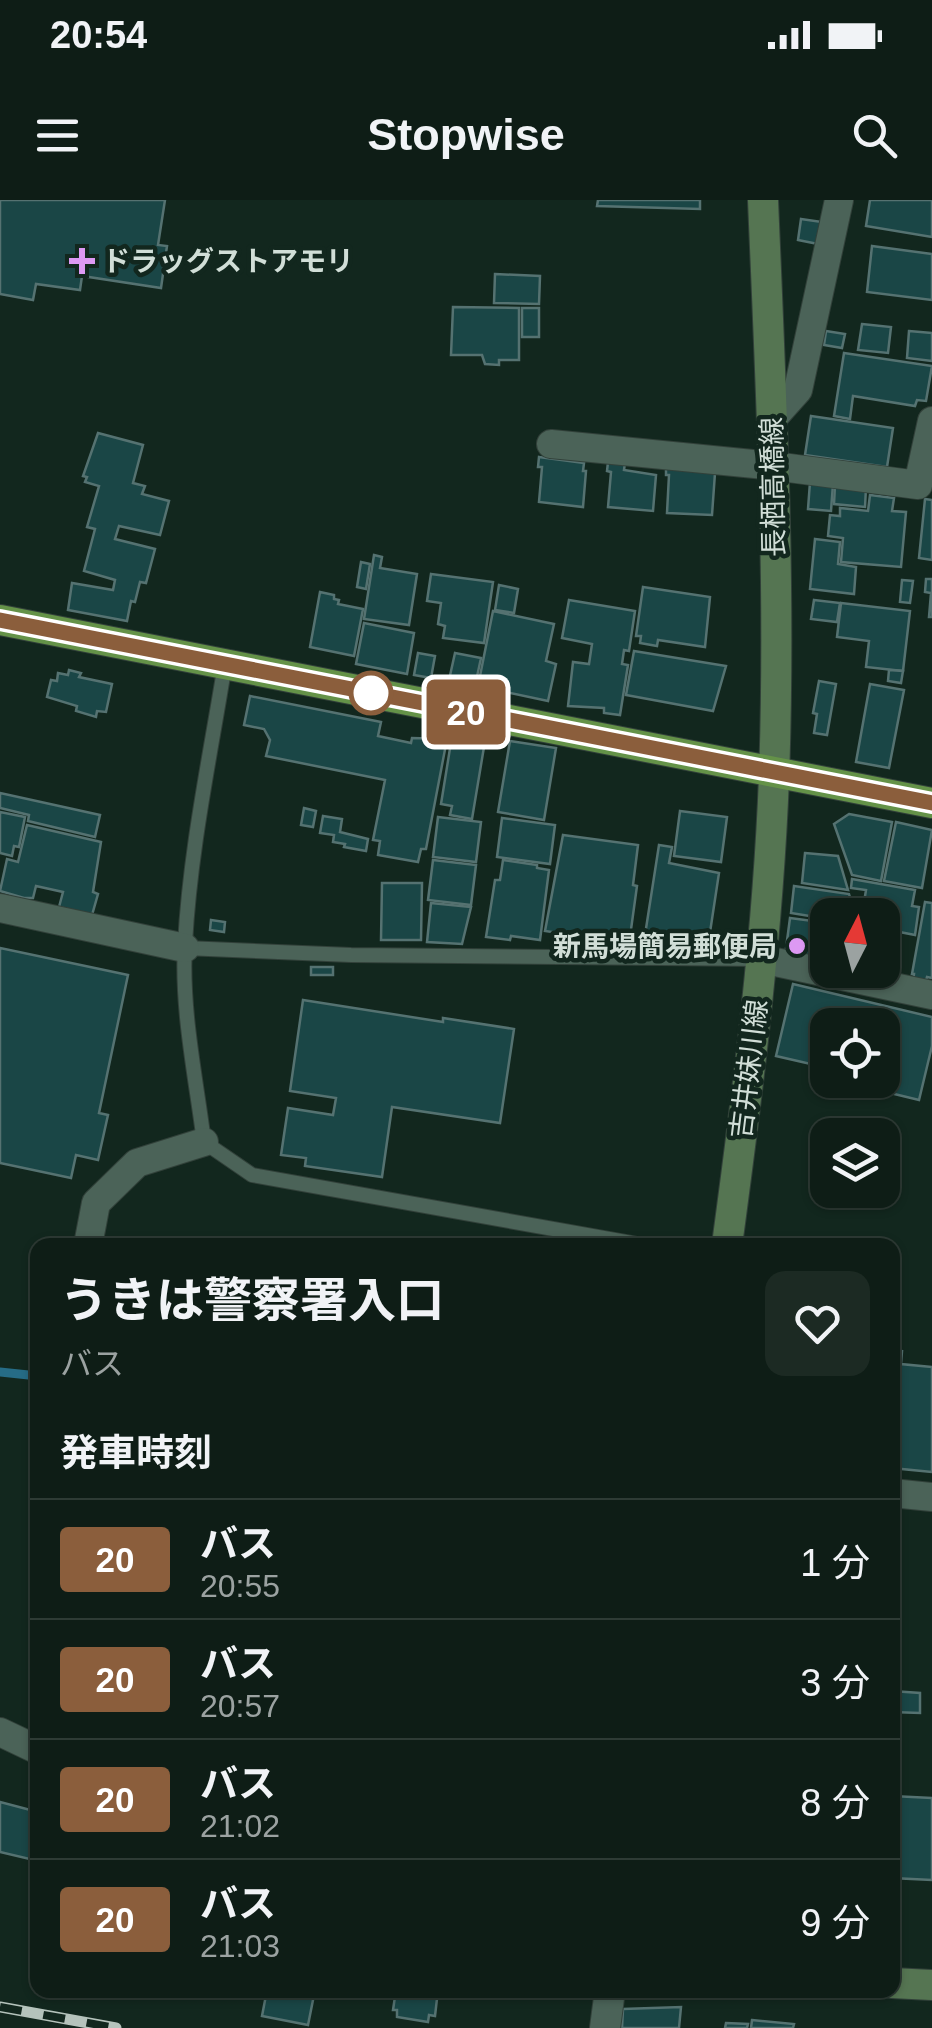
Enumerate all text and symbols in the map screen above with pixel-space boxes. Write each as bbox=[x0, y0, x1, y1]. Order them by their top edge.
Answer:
text: 20:54 bbox=[50, 14, 147, 56]
icon: menu bbox=[30, 108, 85, 163]
icon: search bbox=[847, 108, 902, 163]
text: Stopwise bbox=[367, 109, 565, 160]
place label: ドラッグストアモリ bbox=[102, 246, 354, 277]
marker: ドラッグストアモリ bbox=[71, 250, 93, 272]
street label: 長栖高橋線 bbox=[756, 417, 790, 557]
unlabelled marker bbox=[350, 672, 392, 714]
line badge: 20 bbox=[421, 680, 511, 744]
text: 20 bbox=[447, 693, 485, 732]
north arrow bbox=[810, 898, 900, 988]
map controls bbox=[810, 898, 900, 1208]
place label: 新馬場簡易郵便局 bbox=[553, 931, 777, 962]
marker: 新馬場簡易郵便局 bbox=[786, 935, 808, 957]
street label: 吉井妹川線 bbox=[725, 998, 773, 1140]
button: locate bbox=[810, 1008, 900, 1098]
button: layers bbox=[810, 1118, 900, 1208]
button: heart bbox=[765, 1271, 870, 1376]
text: うきは警察署入口 bbox=[60, 1274, 444, 1327]
text: バス bbox=[60, 1346, 124, 1382]
text: 発車時刻 bbox=[60, 1432, 212, 1474]
text: バス bbox=[200, 1523, 276, 1565]
text: 20 bbox=[96, 1540, 134, 1579]
text: 1 分 bbox=[800, 1542, 870, 1584]
text: 20:55 bbox=[200, 1568, 280, 1604]
text: バス bbox=[200, 1643, 276, 1685]
text: 20 bbox=[96, 1660, 134, 1699]
text: 3 分 bbox=[800, 1662, 870, 1704]
text: 20:57 bbox=[200, 1688, 280, 1724]
text: バス bbox=[200, 1763, 276, 1805]
text: 20 bbox=[96, 1780, 134, 1819]
text: 8 分 bbox=[800, 1782, 870, 1824]
text: 21:02 bbox=[200, 1808, 280, 1844]
text: バス bbox=[200, 1883, 276, 1925]
text: 20 bbox=[96, 1900, 134, 1939]
text: 9 分 bbox=[800, 1902, 870, 1944]
text: 21:03 bbox=[200, 1928, 280, 1964]

